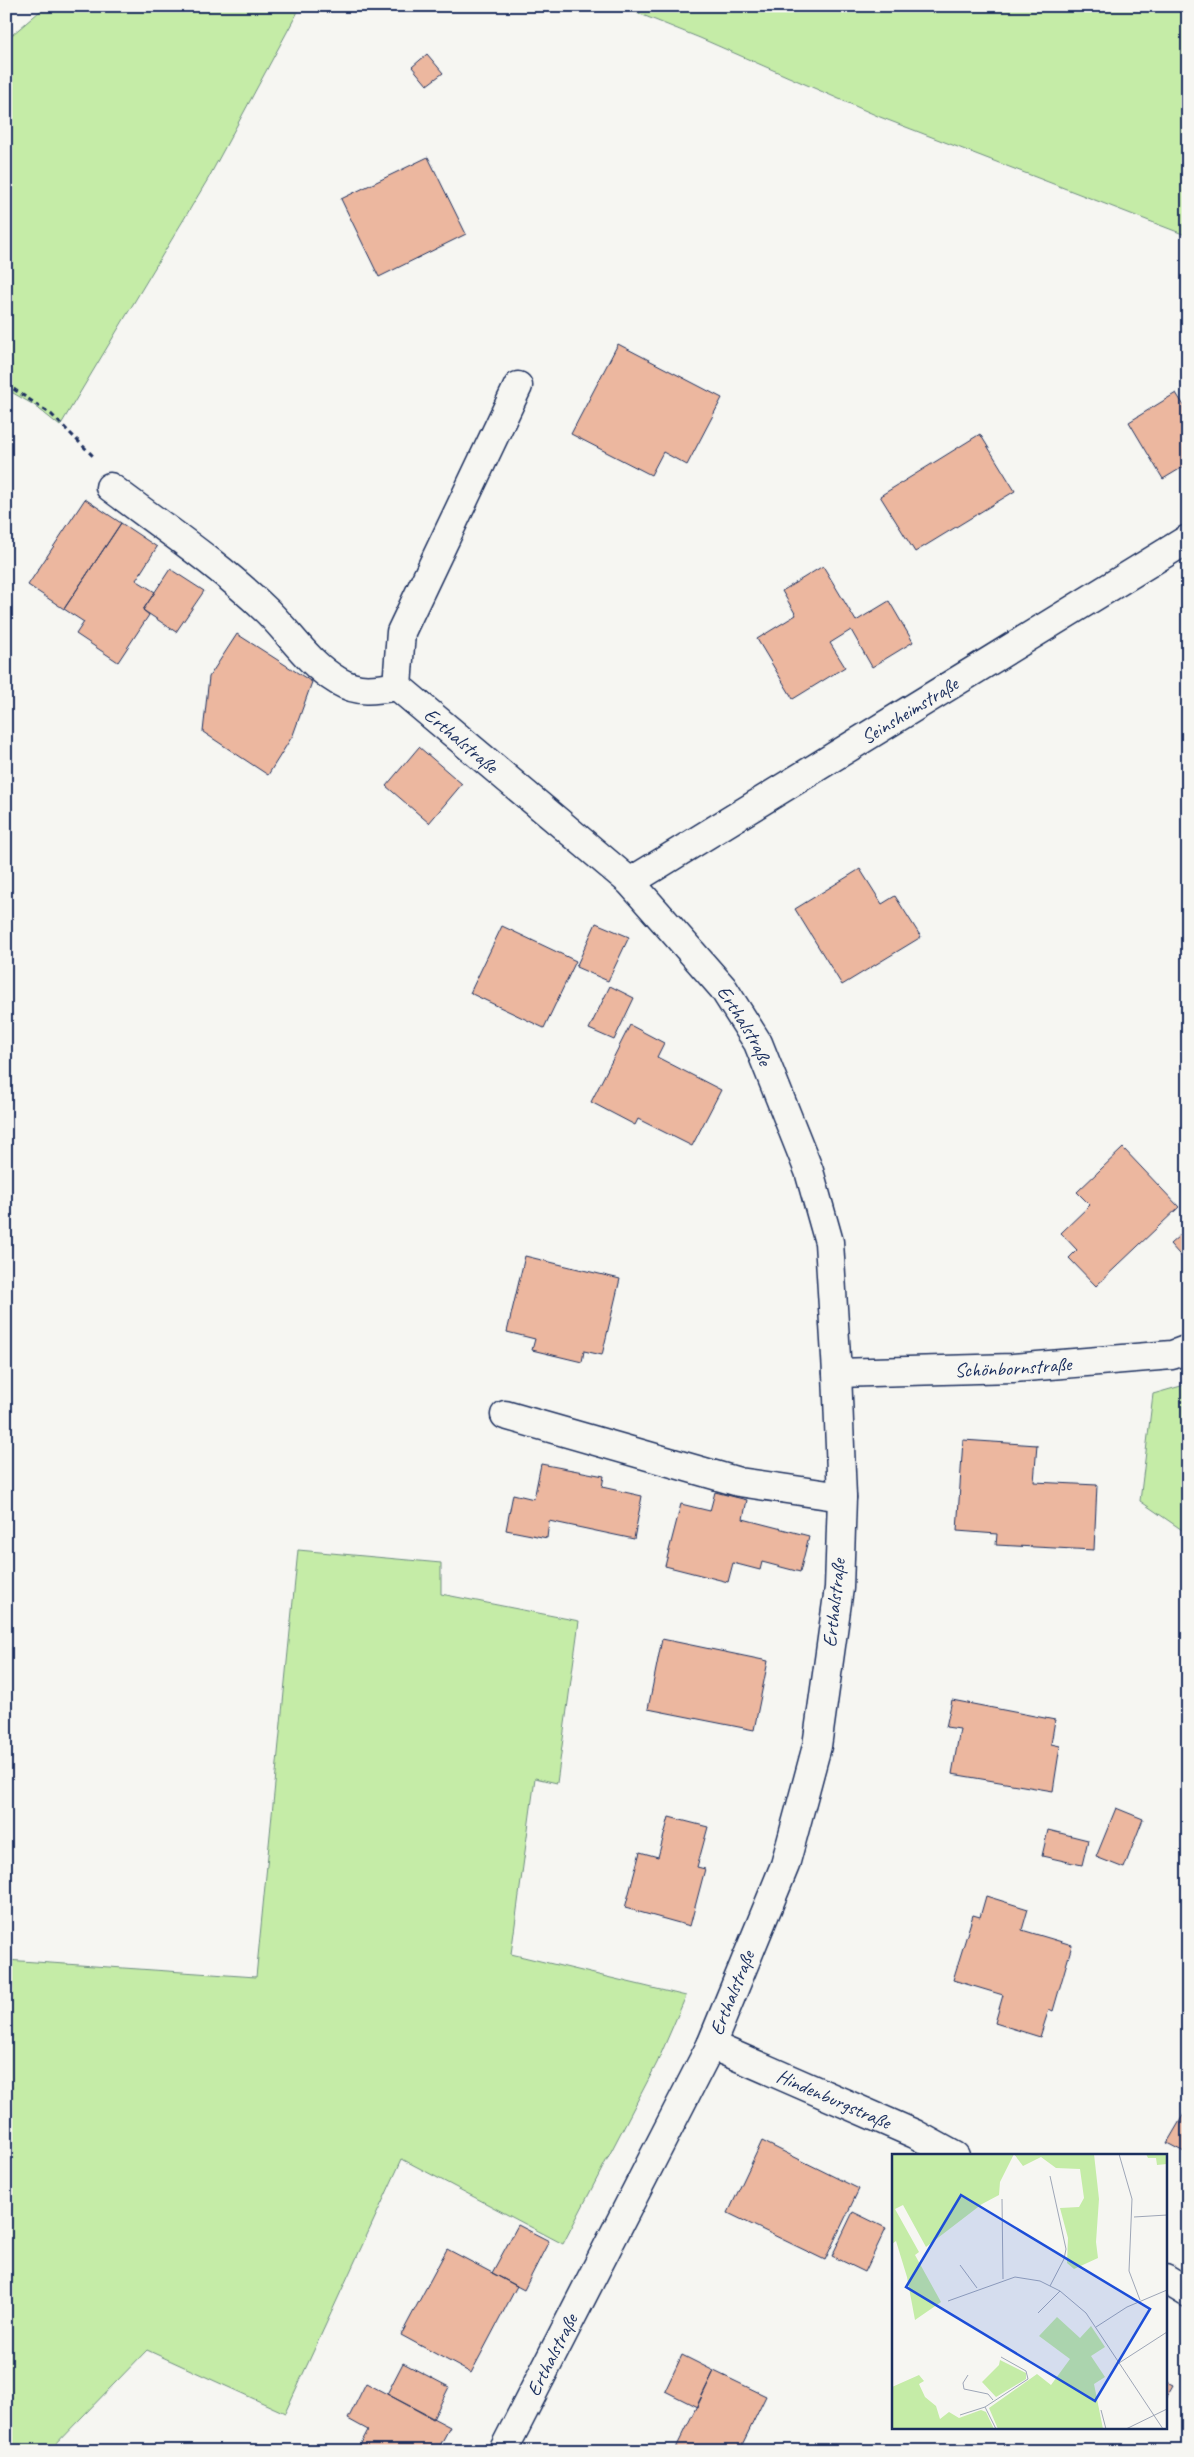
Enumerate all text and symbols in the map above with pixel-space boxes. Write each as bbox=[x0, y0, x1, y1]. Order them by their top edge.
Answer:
street label: Seinsheimstraße bbox=[856, 670, 964, 749]
street label: Erthalstraße bbox=[419, 702, 504, 779]
street label: Erthalstraße bbox=[712, 981, 779, 1070]
street label: Schönbornstraße bbox=[954, 1351, 1074, 1382]
street label: Erthalstraße bbox=[817, 1556, 851, 1648]
street label: Erthalstraße bbox=[704, 1946, 761, 2039]
street label: Hindenburgstraße bbox=[773, 2063, 896, 2135]
inset map bbox=[892, 2154, 1166, 2430]
street label: Erthalstraße bbox=[521, 2308, 584, 2400]

